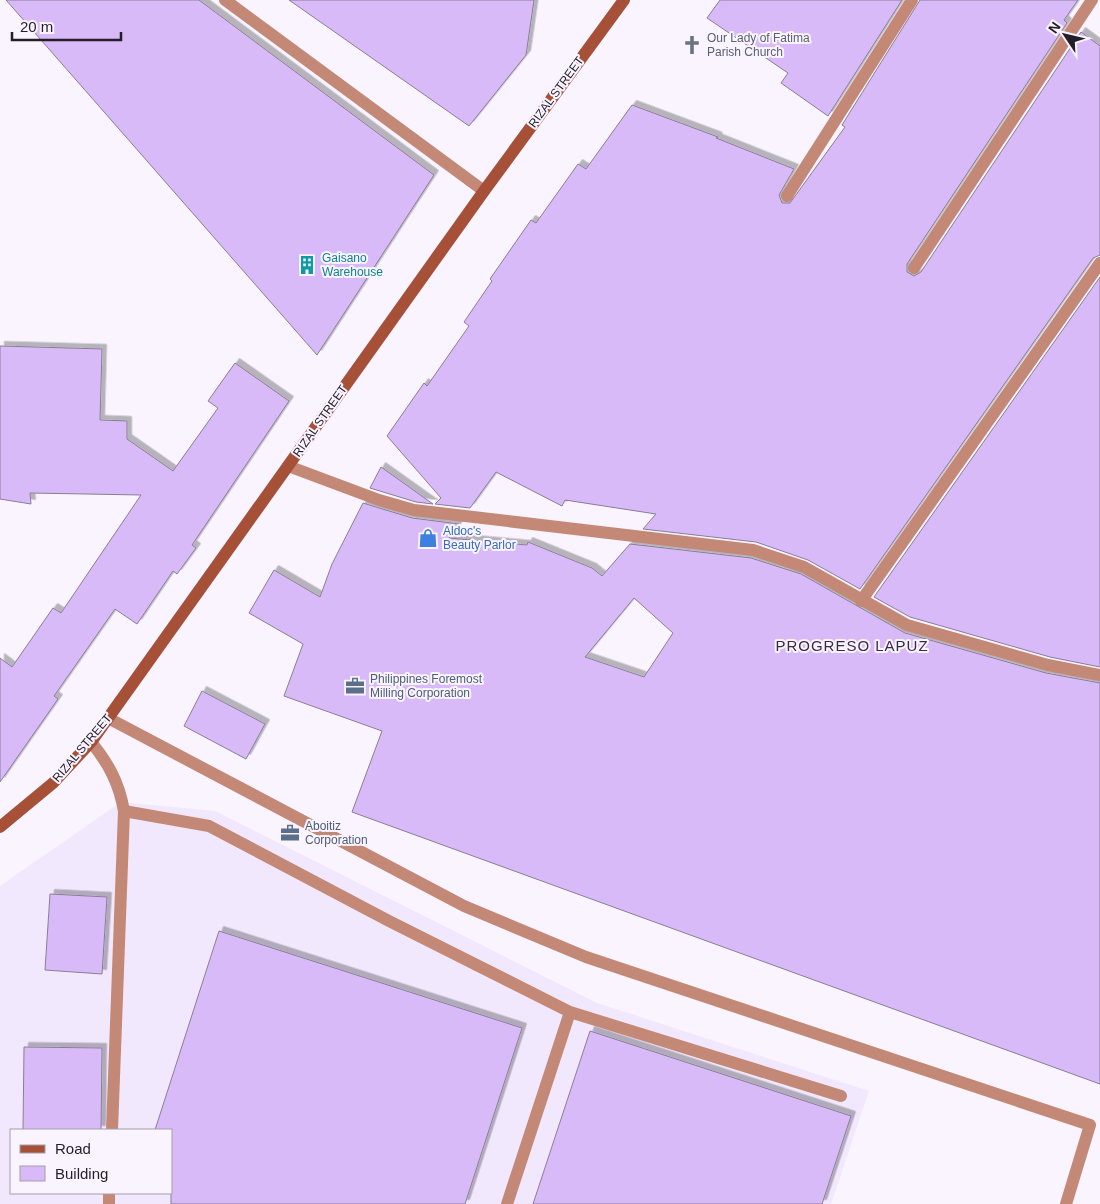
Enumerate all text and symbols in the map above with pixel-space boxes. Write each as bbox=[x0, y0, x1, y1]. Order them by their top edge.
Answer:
scale bar bbox=[12, 10, 121, 42]
north arrow bbox=[1040, 10, 1090, 60]
text: 20 m bbox=[20, 18, 53, 35]
text: N bbox=[1045, 19, 1064, 36]
place label: Our Lady of Fatima Parish Church bbox=[707, 31, 810, 59]
church icon: Our Lady of Fatima Parish Church bbox=[681, 34, 703, 56]
street label: RIZAL STREET bbox=[526, 53, 587, 130]
place label: Gaisano Warehouse bbox=[322, 251, 383, 279]
building icon: Gaisano Warehouse bbox=[296, 254, 318, 276]
street label: RIZAL STREET bbox=[290, 382, 350, 460]
place label: Aldoc's Beauty Parlor bbox=[443, 524, 516, 552]
shop icon: Aldoc's Beauty Parlor bbox=[417, 527, 439, 549]
district label: PROGRESO LAPUZ bbox=[775, 637, 929, 654]
place label: Philippines Foremost Milling Corporation bbox=[370, 672, 483, 700]
office icon: Philippines Foremost Milling Corporation bbox=[344, 675, 366, 697]
street label: RIZAL STREET bbox=[50, 711, 115, 785]
place label: Aboitiz Corporation bbox=[305, 819, 368, 847]
office icon: Aboitiz Corporation bbox=[279, 822, 301, 844]
legend bbox=[10, 1129, 172, 1194]
text: Road bbox=[55, 1140, 91, 1157]
text: Building bbox=[55, 1165, 108, 1182]

